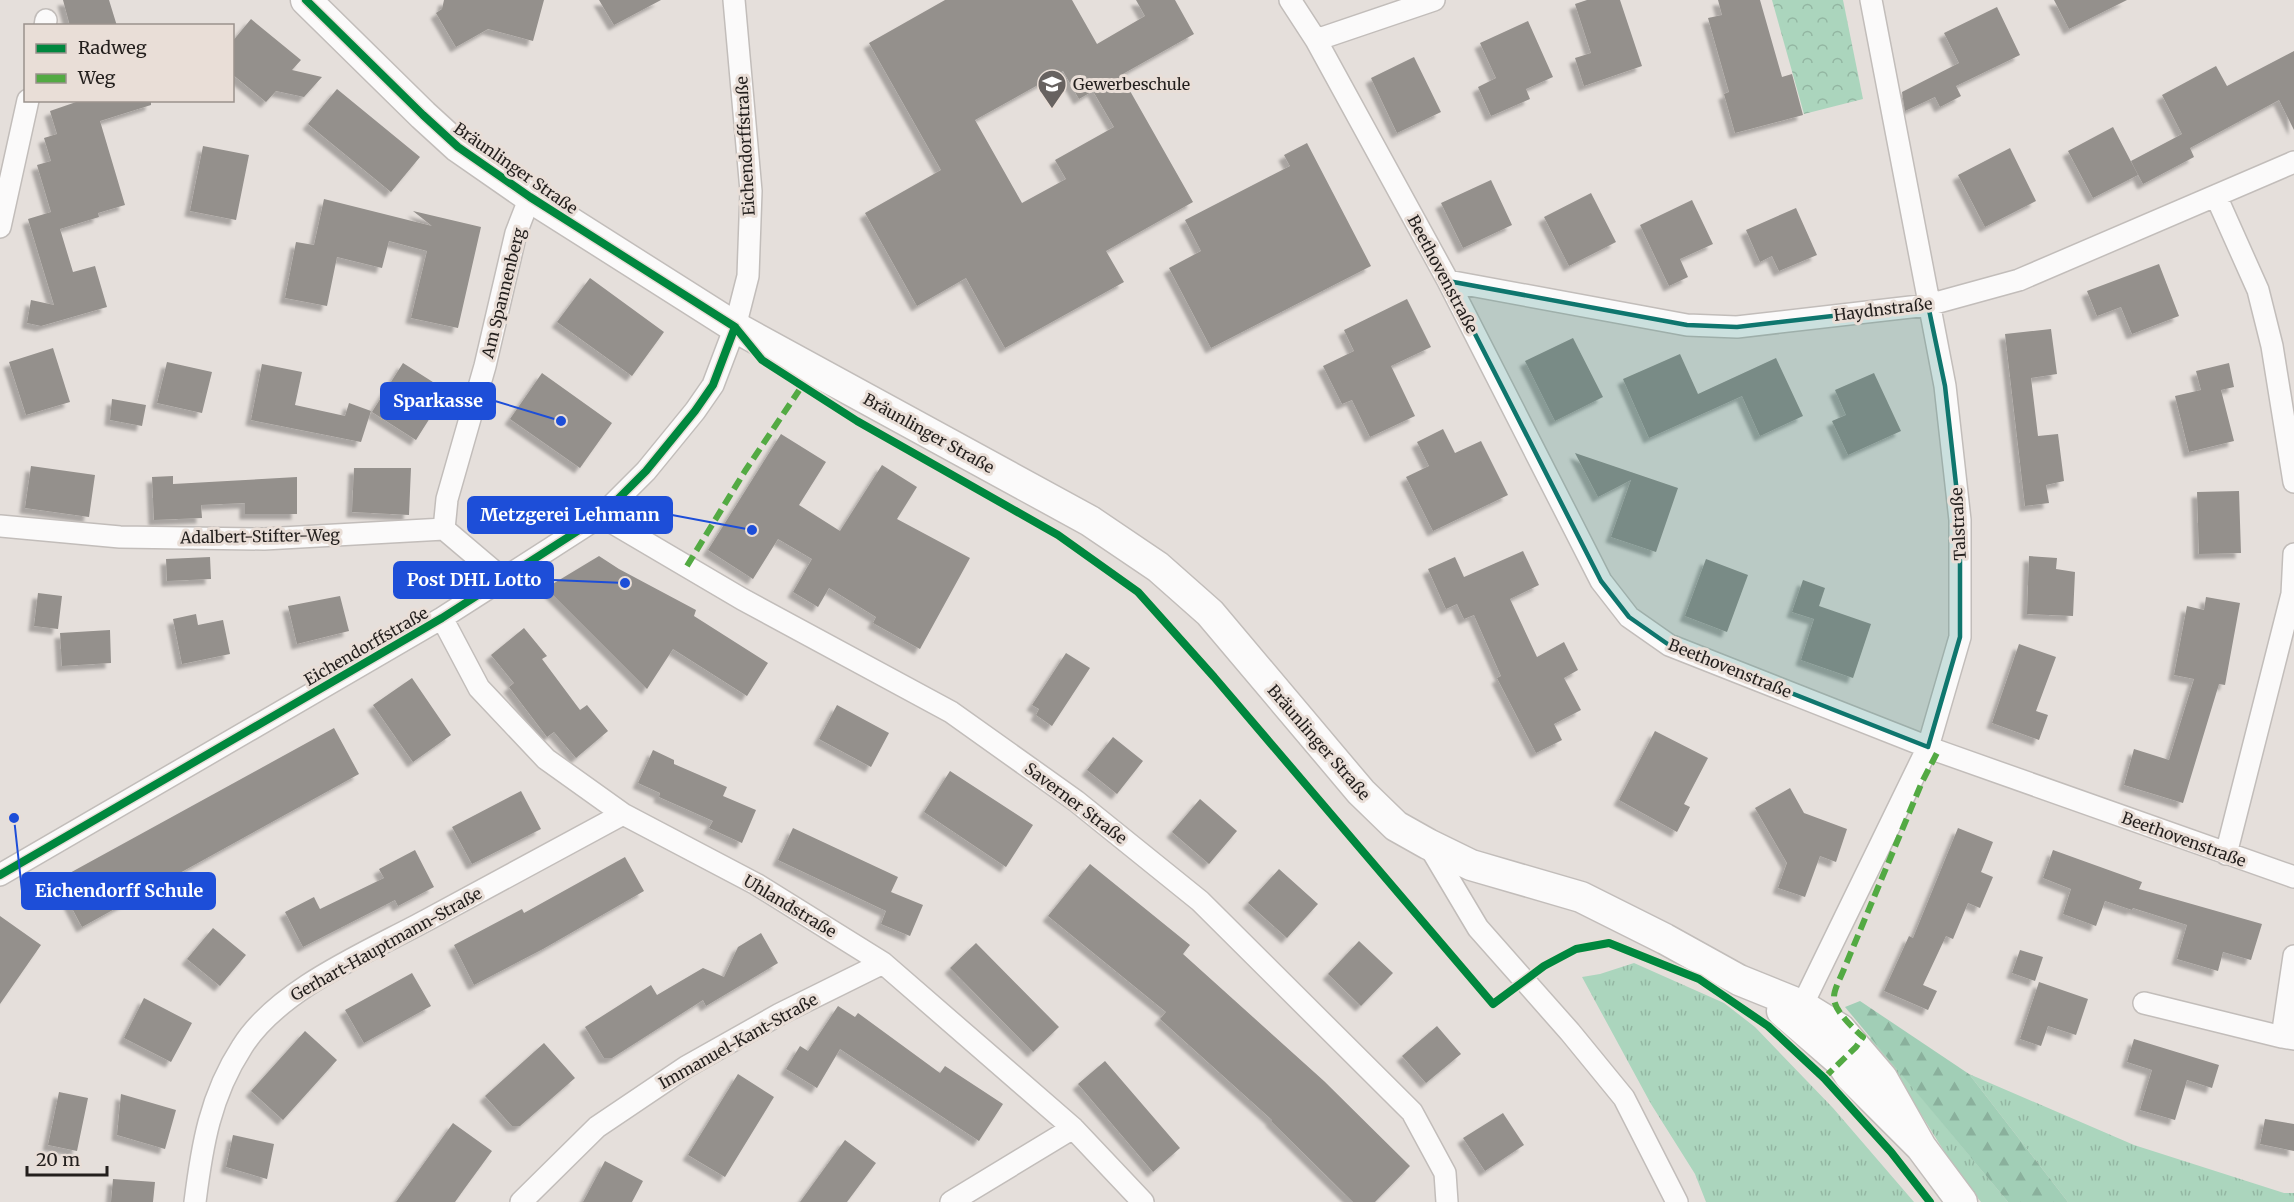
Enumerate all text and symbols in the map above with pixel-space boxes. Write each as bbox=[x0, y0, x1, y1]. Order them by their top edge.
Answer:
legend bbox=[24, 24, 234, 102]
text: Radweg bbox=[78, 36, 147, 59]
text: Weg bbox=[77, 66, 116, 89]
school or university icon: Gewerbeschule bbox=[1036, 68, 1068, 110]
place label: Gewerbeschule bbox=[1073, 74, 1190, 94]
street label: Eichendorffstraße bbox=[731, 76, 759, 216]
street label: Bräunlinger Straße bbox=[450, 118, 582, 218]
street label: Beethovenstraße bbox=[1403, 212, 1483, 336]
street label: Am Spannenberg bbox=[477, 225, 529, 361]
street label: Haydnstraße bbox=[1833, 293, 1933, 325]
callout: Sparkasse bbox=[381, 383, 495, 419]
text: Sparkasse bbox=[393, 389, 483, 412]
street label: Bräunlinger Straße bbox=[860, 389, 998, 477]
street label: Talstraße bbox=[1946, 487, 1970, 561]
callout: Metzgerei Lehmann bbox=[468, 497, 672, 533]
text: Metzgerei Lehmann bbox=[480, 503, 660, 526]
street label: Adalbert-Stifter-Weg bbox=[179, 525, 340, 547]
callout: Post DHL Lotto bbox=[394, 562, 553, 598]
text: Post DHL Lotto bbox=[407, 568, 542, 591]
street label: Eichendorffstraße bbox=[300, 602, 432, 690]
street label: Beethovenstraße bbox=[1666, 634, 1794, 702]
street label: Bräunlinger Straße bbox=[1263, 680, 1375, 804]
street label: Saverner Straße bbox=[1021, 758, 1131, 848]
street label: Beethovenstraße bbox=[2119, 807, 2249, 871]
street label: Uhlandstraße bbox=[740, 870, 840, 942]
callout: Eichendorff Schule bbox=[22, 873, 215, 909]
text: Eichendorff Schule bbox=[35, 879, 204, 902]
street label: Gerhart-Hauptmann-Straße bbox=[287, 883, 485, 1005]
street label: Immanuel-Kant-Straße bbox=[655, 989, 821, 1093]
scale bar bbox=[27, 1139, 106, 1177]
text: 20 m bbox=[36, 1148, 80, 1171]

